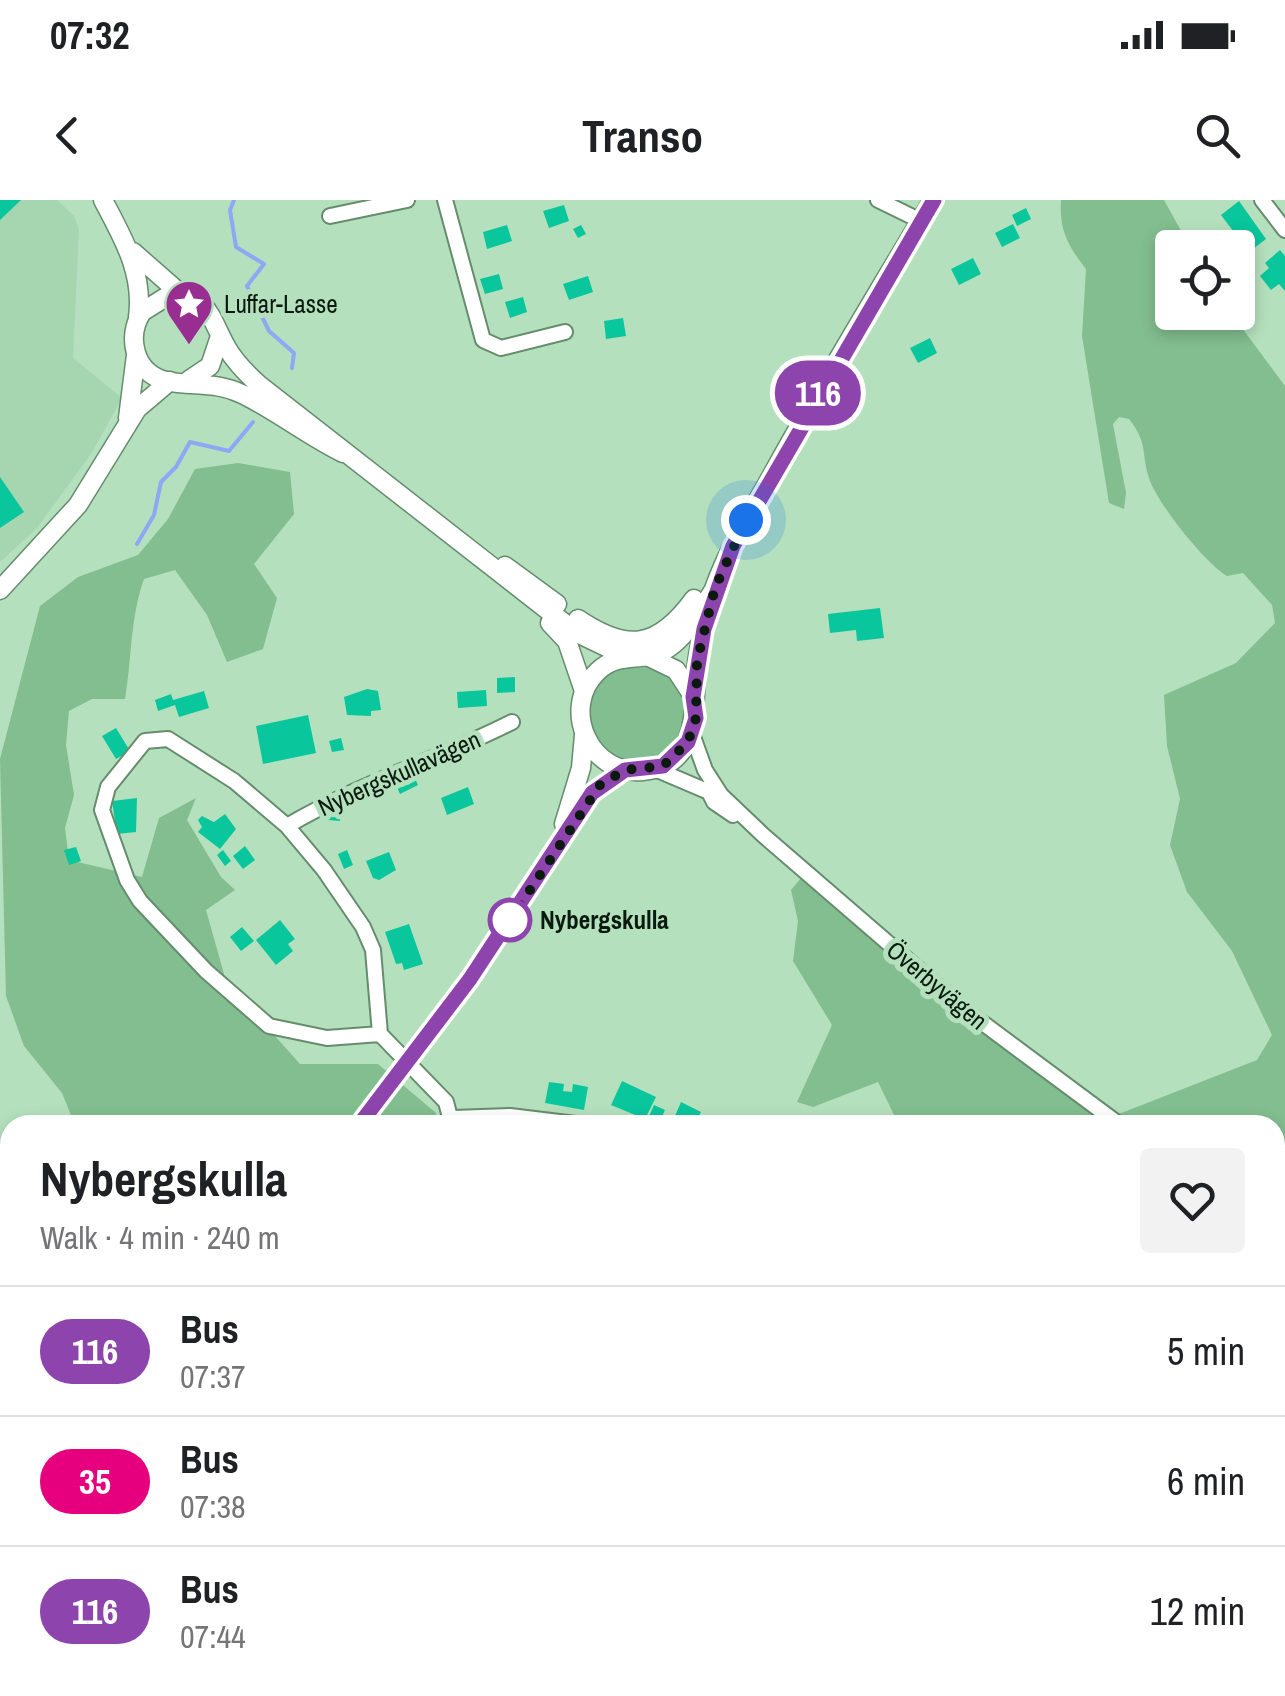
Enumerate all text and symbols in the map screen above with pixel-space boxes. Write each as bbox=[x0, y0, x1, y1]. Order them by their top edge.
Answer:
text: 07:32 bbox=[50, 10, 130, 61]
text: Transo bbox=[582, 105, 703, 166]
icon: back bbox=[40, 108, 95, 163]
icon: search bbox=[1190, 108, 1245, 163]
map controls bbox=[1155, 230, 1255, 330]
button: locate bbox=[1155, 230, 1255, 330]
place icon: Luffar-Lasse bbox=[163, 278, 215, 346]
place label: Luffar-Lasse bbox=[224, 287, 338, 321]
line badge: 116 bbox=[760, 360, 876, 426]
text: 116 bbox=[795, 370, 841, 417]
your location bbox=[721, 495, 771, 545]
street label: Nybergskullavägen bbox=[312, 722, 486, 824]
marker: Nybergskulla bbox=[489, 899, 531, 941]
place label: Nybergskulla bbox=[540, 903, 669, 937]
street label: Överbyvägen bbox=[879, 933, 995, 1037]
text: Nybergskulla bbox=[40, 1146, 287, 1211]
button: heart bbox=[1140, 1148, 1245, 1253]
text: Walk · 4 min · 240 m bbox=[40, 1216, 280, 1259]
text: Bus bbox=[180, 1304, 239, 1355]
text: 5 min bbox=[1167, 1326, 1245, 1377]
text: 116 bbox=[72, 1328, 118, 1375]
text: 07:37 bbox=[180, 1355, 246, 1398]
text: Bus bbox=[180, 1434, 239, 1485]
text: 6 min bbox=[1167, 1456, 1245, 1507]
text: 35 bbox=[79, 1458, 111, 1505]
text: 07:38 bbox=[180, 1485, 246, 1528]
text: Bus bbox=[180, 1564, 239, 1615]
text: 12 min bbox=[1150, 1586, 1245, 1637]
text: 116 bbox=[72, 1588, 118, 1635]
text: 07:44 bbox=[180, 1615, 246, 1658]

